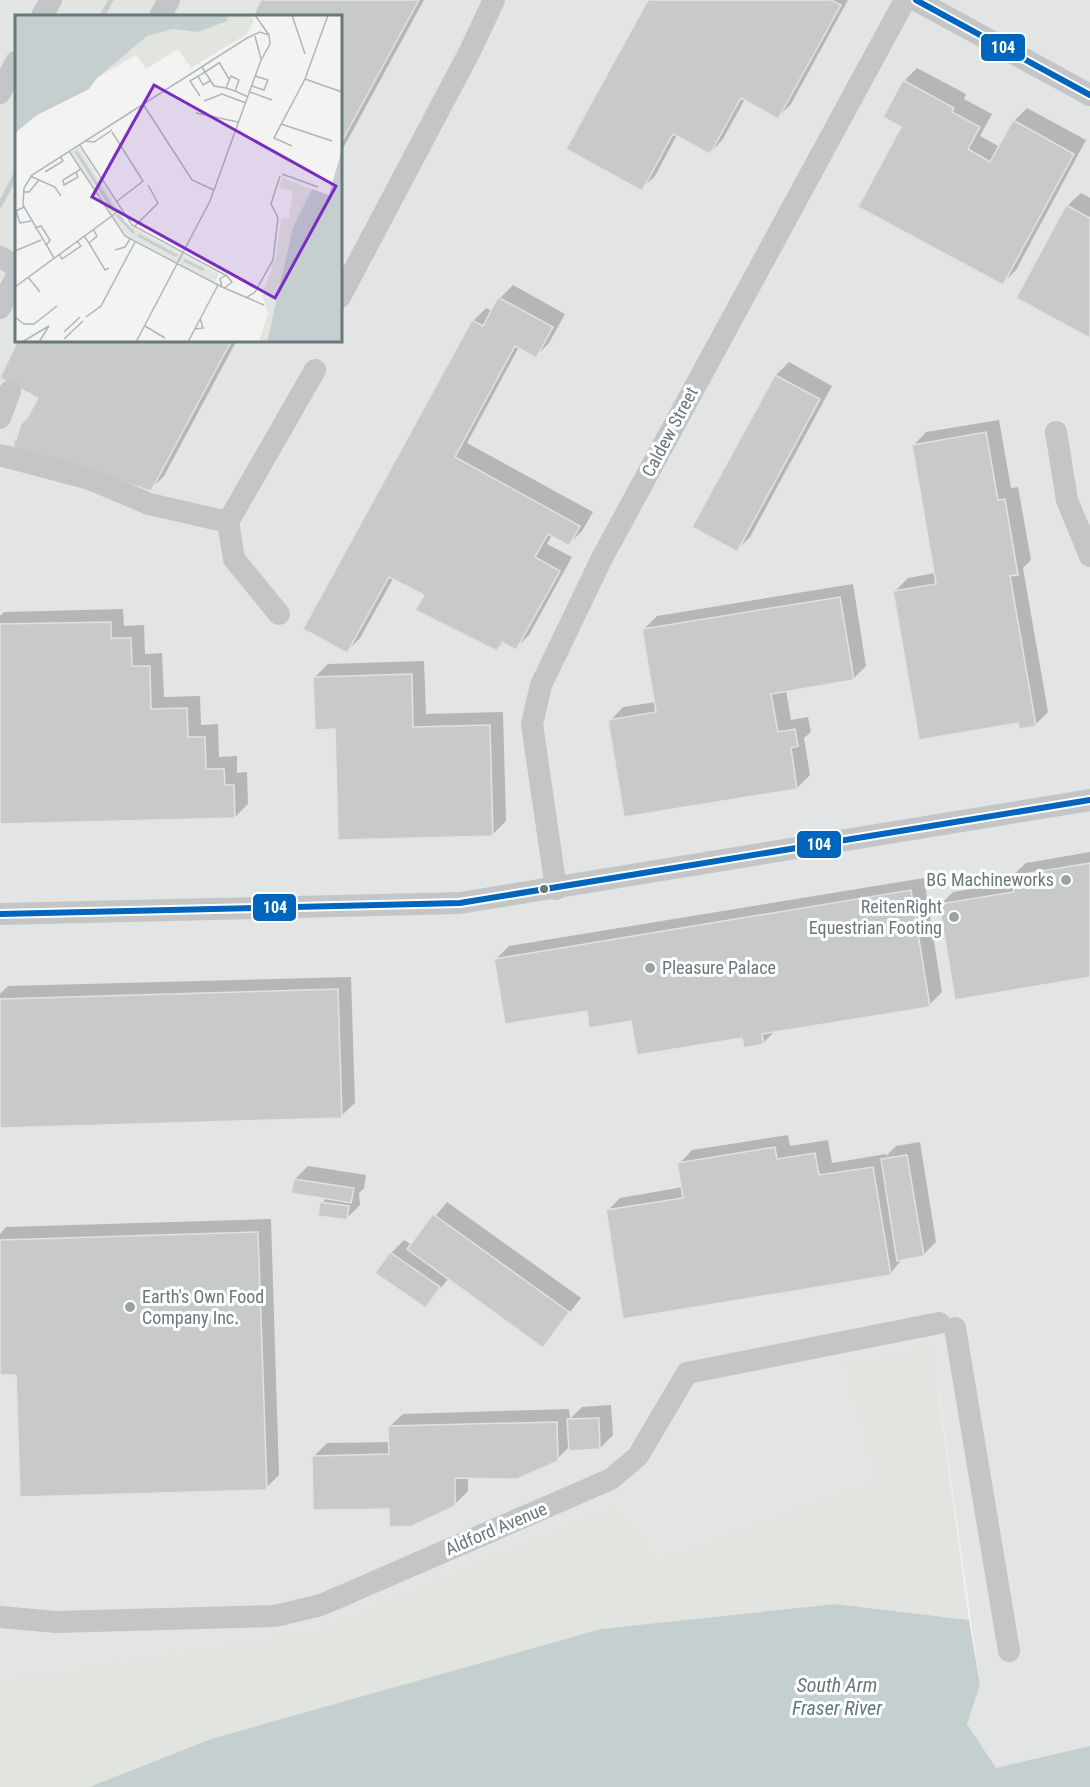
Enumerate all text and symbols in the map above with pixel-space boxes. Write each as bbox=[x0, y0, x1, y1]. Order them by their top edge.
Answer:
inset map bbox=[15, 15, 342, 342]
line badge: 104 bbox=[980, 33, 1026, 62]
text: 104 bbox=[991, 38, 1015, 57]
street label: Caldew Street bbox=[637, 383, 702, 480]
line badge: 104 bbox=[796, 830, 842, 859]
text: 104 bbox=[807, 835, 831, 854]
place label: BG Machineworks bbox=[926, 869, 1054, 890]
marker: BG Machineworks bbox=[1059, 873, 1073, 887]
unlabelled marker bbox=[538, 883, 550, 895]
line badge: 104 bbox=[252, 893, 297, 922]
place label: ReitenRight Equestrian Footing bbox=[809, 896, 942, 938]
text: 104 bbox=[263, 898, 287, 917]
marker: ReitenRight Equestrian Footing bbox=[947, 910, 961, 924]
place label: Pleasure Palace bbox=[662, 957, 776, 978]
marker: Pleasure Palace bbox=[643, 961, 657, 975]
place label: Earth's Own Food Company Inc. bbox=[142, 1286, 264, 1328]
marker: Earth's Own Food Company Inc. bbox=[123, 1300, 137, 1314]
street label: Aldford Avenue bbox=[442, 1498, 550, 1559]
water label: South Arm Fraser River bbox=[792, 1673, 883, 1720]

